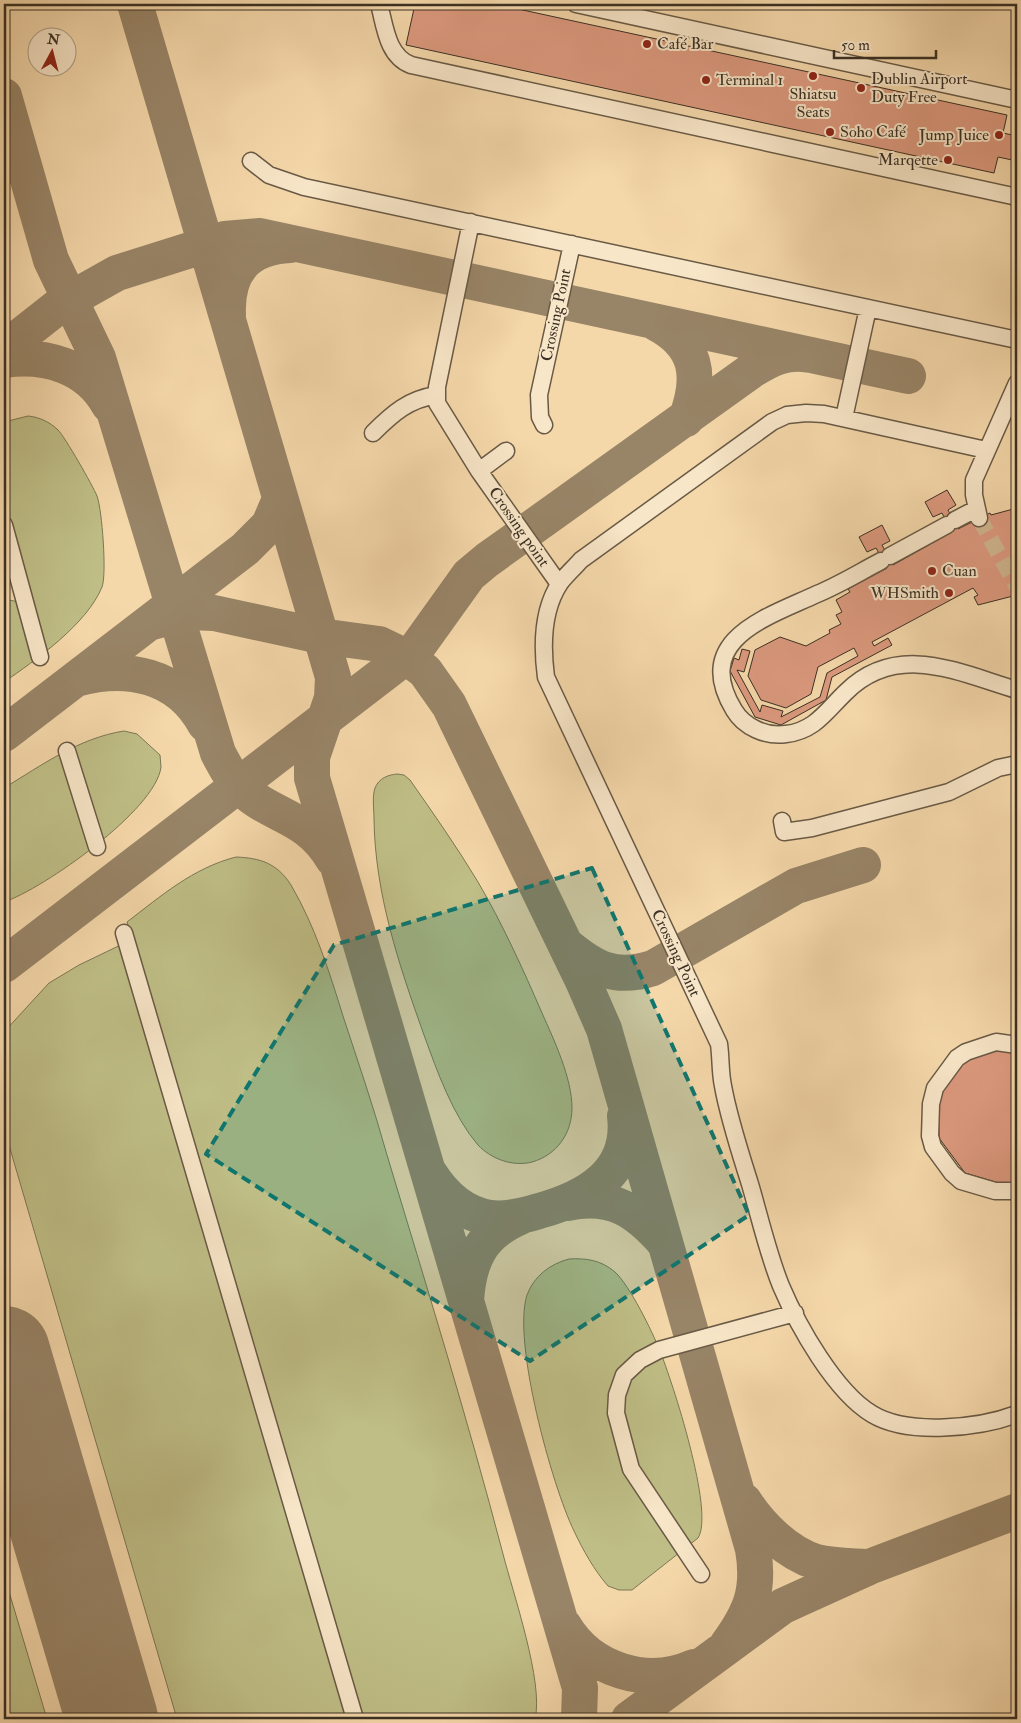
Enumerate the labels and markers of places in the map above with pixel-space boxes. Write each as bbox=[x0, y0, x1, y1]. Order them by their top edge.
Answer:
place label: Café Bar bbox=[657, 34, 713, 54]
marker: Café Bar bbox=[641, 38, 653, 50]
place label: Dublin Airport Duty Free bbox=[871, 69, 967, 107]
place label: Terminal 1 bbox=[716, 70, 783, 90]
marker: Shiatsu Seats bbox=[807, 70, 819, 82]
marker: Terminal 1 bbox=[700, 74, 712, 86]
marker: Dublin Airport Duty Free bbox=[855, 82, 867, 94]
place label: Shiatsu Seats bbox=[789, 84, 837, 122]
place label: Soho Café bbox=[840, 122, 906, 142]
place label: Jump Juice bbox=[918, 125, 989, 146]
marker: Soho Café bbox=[824, 126, 836, 138]
marker: Jump Juice bbox=[993, 129, 1005, 141]
place label: Marqette bbox=[878, 150, 938, 170]
marker: Marqette bbox=[942, 154, 954, 166]
place label: Cuan bbox=[942, 561, 977, 581]
marker: Cuan bbox=[926, 565, 938, 577]
place label: WHSmith bbox=[870, 583, 940, 603]
marker: WHSmith bbox=[943, 587, 955, 599]

